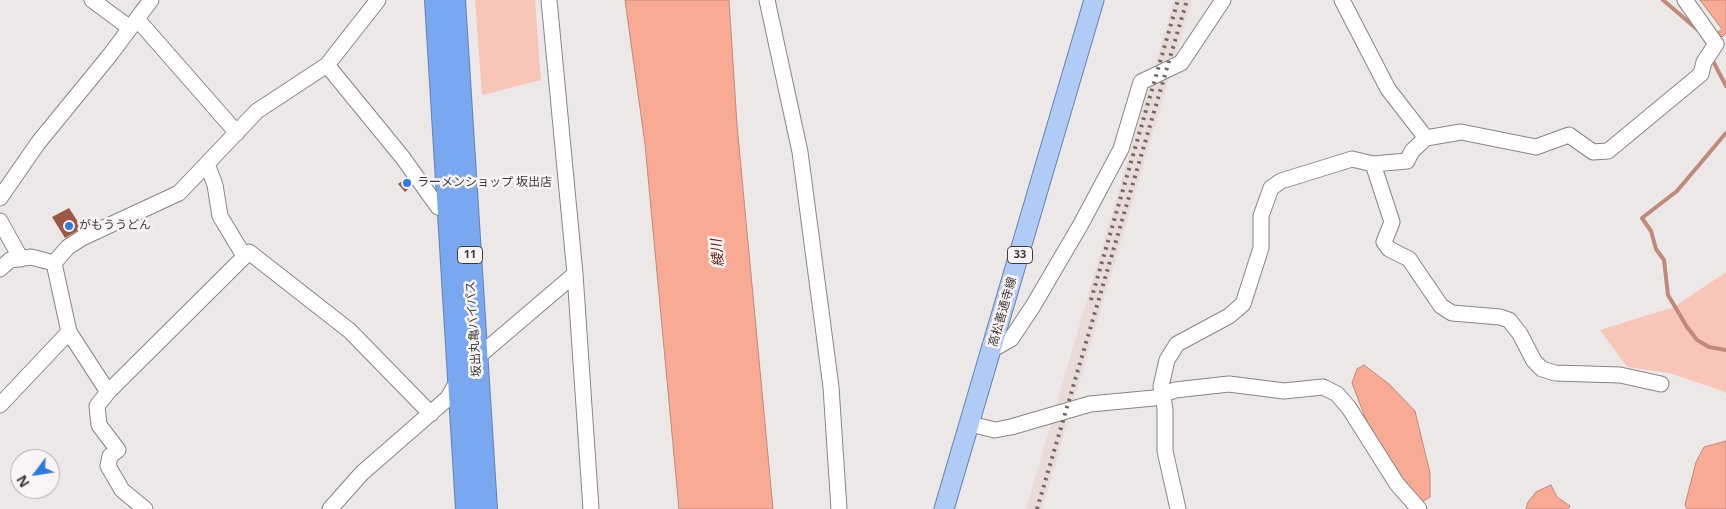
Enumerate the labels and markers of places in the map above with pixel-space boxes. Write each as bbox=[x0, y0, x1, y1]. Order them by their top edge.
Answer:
place label: ラーメンショップ 坂出店 bbox=[417, 176, 552, 190]
marker: ラーメンショップ 坂出店 bbox=[401, 177, 413, 189]
place label: がもううどん bbox=[79, 219, 151, 233]
marker: がもううどん bbox=[63, 220, 75, 232]

